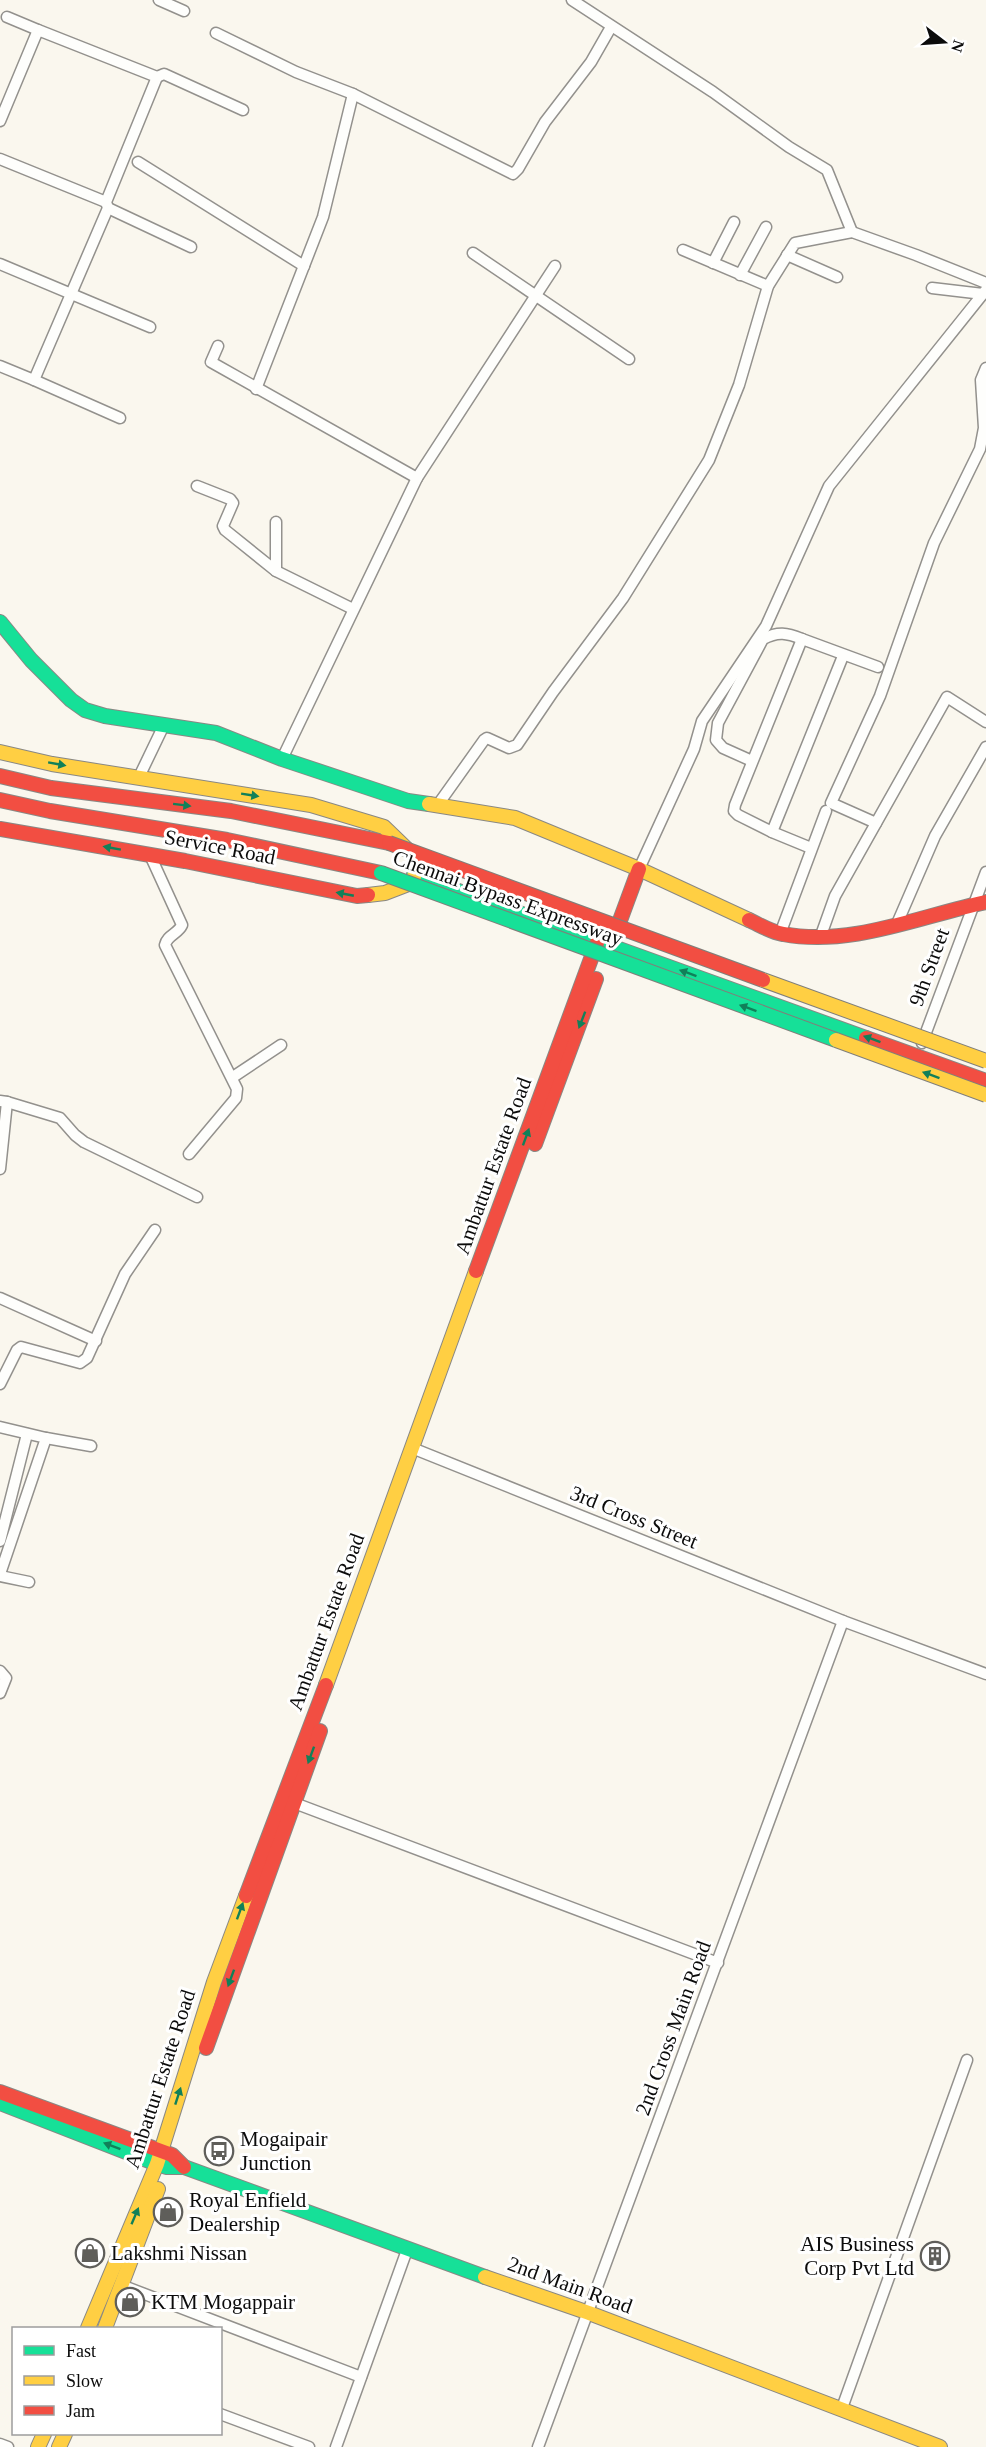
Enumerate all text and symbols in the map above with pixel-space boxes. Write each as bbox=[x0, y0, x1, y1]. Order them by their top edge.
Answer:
north arrow bbox=[914, 12, 974, 72]
text: N bbox=[948, 38, 968, 55]
one-way arrow bbox=[48, 760, 67, 769]
one-way arrow bbox=[240, 791, 259, 800]
one-way arrow bbox=[173, 800, 192, 809]
street label: Service Road bbox=[162, 824, 278, 870]
one-way arrow bbox=[103, 844, 122, 853]
street label: Chennai Bypass Expressway bbox=[390, 845, 627, 951]
one-way arrow bbox=[335, 889, 354, 898]
street label: 9th Street bbox=[904, 925, 954, 1009]
one-way arrow bbox=[679, 968, 697, 978]
one-way arrow bbox=[739, 1002, 757, 1012]
one-way arrow bbox=[577, 1011, 586, 1029]
one-way arrow bbox=[863, 1034, 881, 1044]
one-way arrow bbox=[922, 1070, 940, 1079]
street label: Ambattur Estate Road bbox=[450, 1074, 536, 1258]
one-way arrow bbox=[521, 1128, 531, 1146]
street label: 3rd Cross Street bbox=[567, 1481, 701, 1554]
street label: Ambattur Estate Road bbox=[283, 1530, 369, 1714]
one-way arrow bbox=[306, 1746, 316, 1764]
one-way arrow bbox=[236, 1902, 245, 1920]
street label: 2nd Cross Main Road bbox=[630, 1937, 716, 2118]
one-way arrow bbox=[226, 1969, 236, 1987]
street label: Ambattur Estate Road bbox=[120, 1986, 200, 2171]
one-way arrow bbox=[174, 2087, 184, 2105]
place label: Mogaipair Junction bbox=[240, 2127, 327, 2175]
bus stop icon: Mogaipair Junction bbox=[203, 2135, 235, 2167]
one-way arrow bbox=[103, 2141, 121, 2151]
place label: Royal Enfield Dealership bbox=[189, 2188, 307, 2236]
shop icon: Royal Enfield Dealership bbox=[152, 2196, 184, 2228]
one-way arrow bbox=[130, 2207, 140, 2225]
place label: AIS Business Corp Pvt Ltd bbox=[800, 2232, 914, 2280]
shop icon: Lakshmi Nissan bbox=[74, 2237, 106, 2269]
building icon: AIS Business Corp Pvt Ltd bbox=[919, 2240, 951, 2272]
place label: Lakshmi Nissan bbox=[111, 2241, 247, 2265]
street label: 2nd Main Road bbox=[505, 2251, 636, 2319]
shop icon: KTM Mogappair bbox=[114, 2286, 146, 2318]
place label: KTM Mogappair bbox=[151, 2290, 295, 2314]
legend bbox=[12, 2327, 222, 2435]
text: Fast bbox=[66, 2341, 96, 2361]
text: Slow bbox=[66, 2371, 103, 2391]
text: Jam bbox=[66, 2401, 95, 2421]

